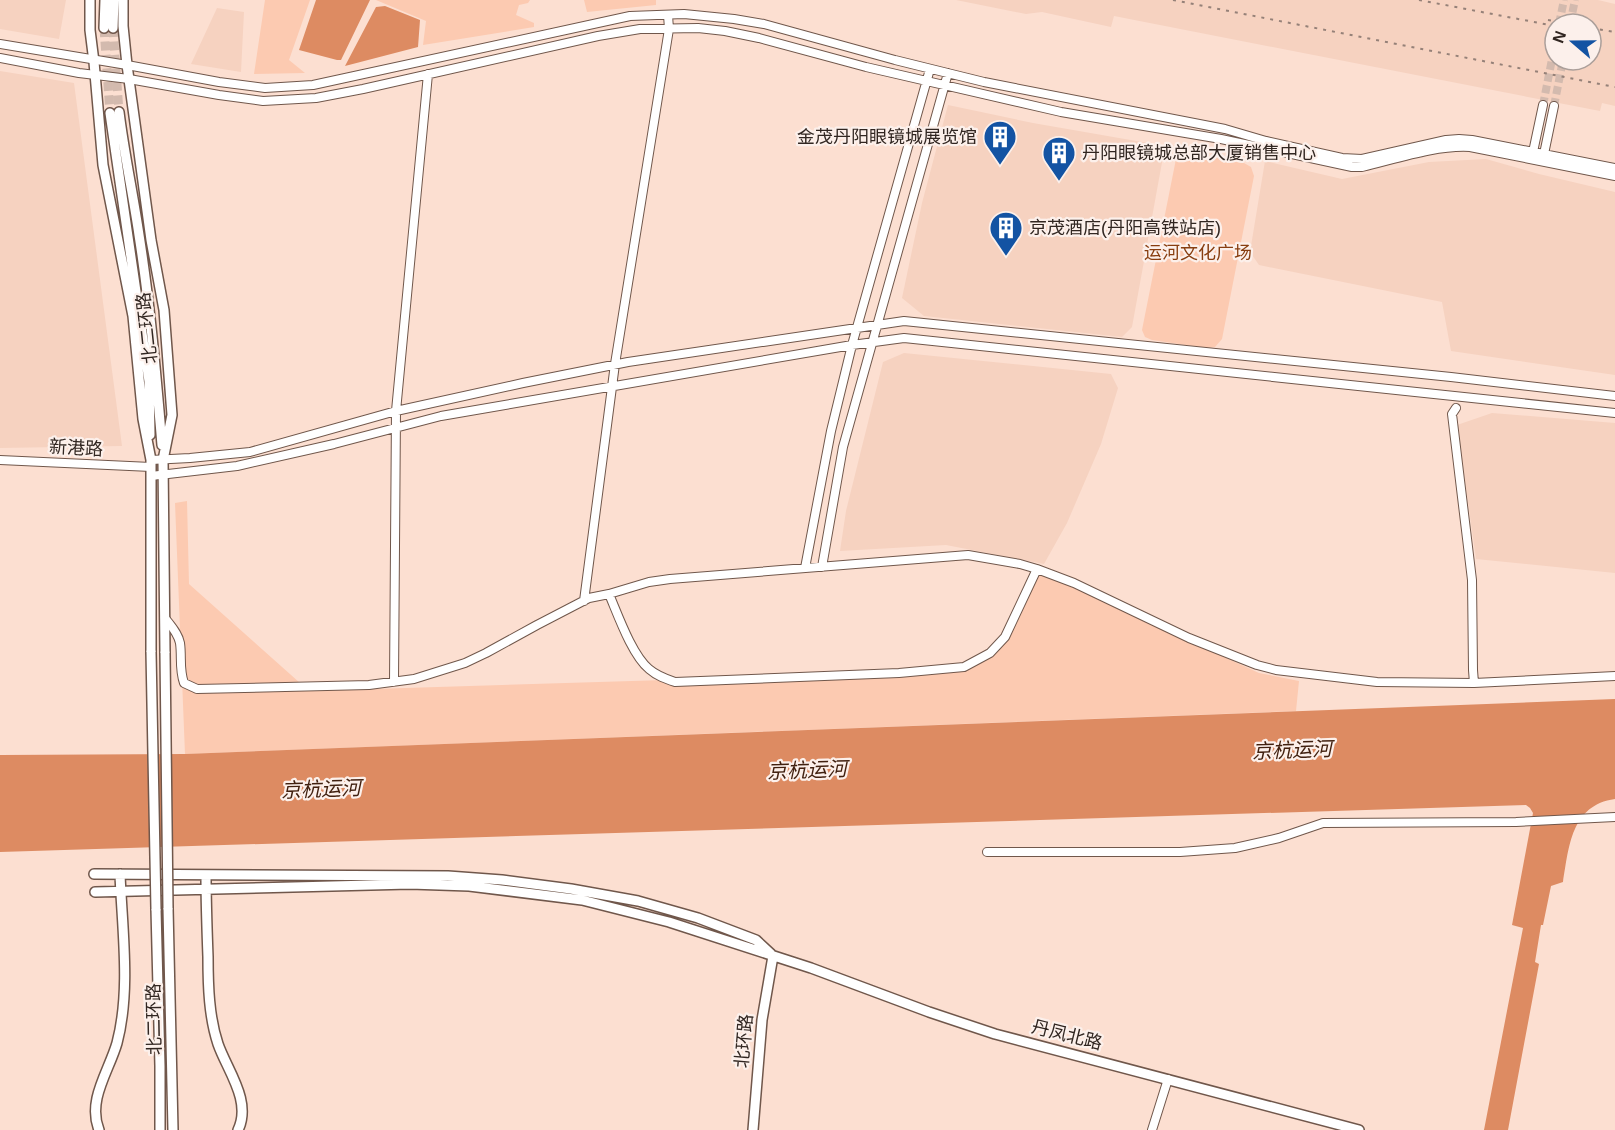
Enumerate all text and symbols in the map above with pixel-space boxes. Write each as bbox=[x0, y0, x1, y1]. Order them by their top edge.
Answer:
north arrow bbox=[1543, 12, 1603, 72]
text: N bbox=[1549, 29, 1569, 45]
building icon: 金茂丹阳眼镜城展览馆 bbox=[982, 119, 1018, 166]
place label: 金茂丹阳眼镜城展览馆 bbox=[797, 127, 977, 147]
building icon: 丹阳眼镜城总部大厦销售中心 bbox=[1041, 135, 1077, 182]
place label: 丹阳眼镜城总部大厦销售中心 bbox=[1082, 143, 1316, 163]
building icon: 京茂酒店(丹阳高铁站店) bbox=[988, 210, 1024, 257]
place label: 京茂酒店(丹阳高铁站店) bbox=[1029, 218, 1221, 238]
park label: 运河文化广场 bbox=[1144, 243, 1252, 263]
street label: 北二环路 bbox=[133, 291, 161, 365]
street label: 新港路 bbox=[49, 437, 103, 459]
water label: 京杭运河 bbox=[1252, 737, 1336, 762]
water label: 京杭运河 bbox=[767, 757, 851, 782]
water label: 京杭运河 bbox=[281, 776, 365, 801]
street label: 北二环路 bbox=[143, 983, 165, 1055]
street label: 北环路 bbox=[732, 1013, 756, 1069]
street label: 丹凤北路 bbox=[1030, 1017, 1104, 1053]

